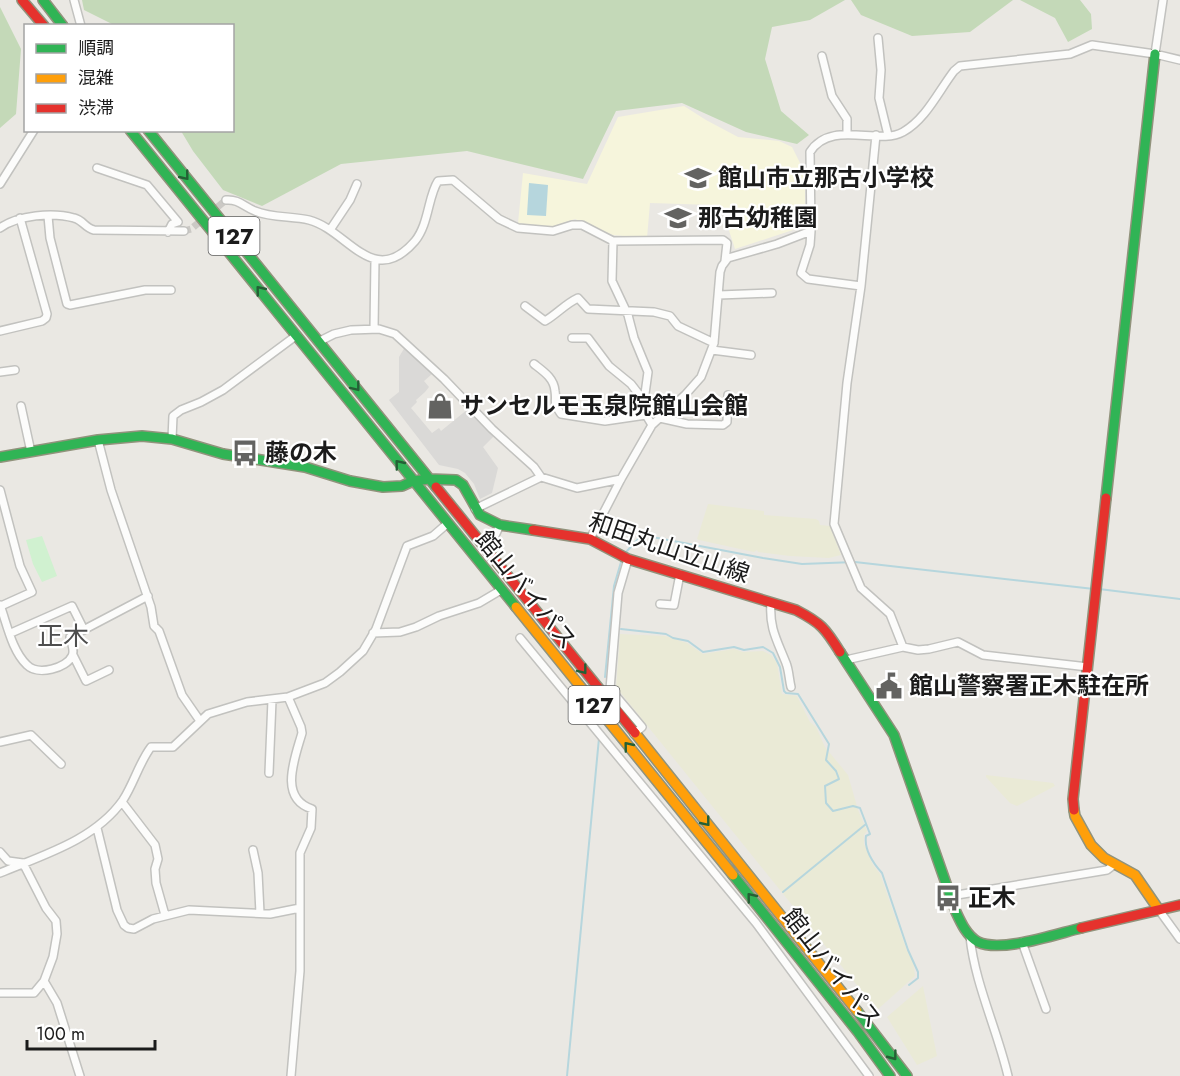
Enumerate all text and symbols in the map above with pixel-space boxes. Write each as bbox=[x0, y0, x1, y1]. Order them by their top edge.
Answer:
legend bbox=[24, 24, 234, 132]
text: 順調 bbox=[78, 35, 114, 61]
text: 混雑 bbox=[78, 65, 114, 91]
text: 渋滞 bbox=[78, 95, 114, 121]
place label: 館山市立那古小学校 bbox=[718, 160, 934, 195]
school or university icon: 館山市立那古小学校 bbox=[683, 163, 713, 193]
one-way arrow bbox=[178, 169, 189, 180]
place label: 那古幼稚園 bbox=[698, 200, 818, 235]
school or university icon: 那古幼稚園 bbox=[663, 203, 693, 233]
road number: 127 bbox=[208, 217, 260, 255]
one-way arrow bbox=[256, 286, 267, 297]
one-way arrow bbox=[348, 381, 359, 392]
place label: サンセルモ玉泉院館山会館 bbox=[460, 388, 748, 423]
shop icon: サンセルモ玉泉院館山会館 bbox=[425, 391, 455, 421]
place label: 藤の木 bbox=[265, 435, 337, 470]
bus stop icon: 藤の木 bbox=[230, 438, 260, 468]
one-way arrow bbox=[396, 460, 407, 471]
street label: 和田丸山立山線 bbox=[584, 504, 754, 591]
street label: 館山バイパス bbox=[468, 523, 585, 656]
district label: 正木 bbox=[37, 617, 89, 655]
one-way arrow bbox=[575, 664, 586, 675]
place label: 館山警察署正木駐在所 bbox=[909, 668, 1149, 703]
public building icon: 館山警察署正木駐在所 bbox=[874, 671, 904, 701]
road number: 127 bbox=[568, 686, 620, 724]
one-way arrow bbox=[624, 742, 635, 753]
one-way arrow bbox=[698, 815, 709, 826]
place label: 正木 bbox=[968, 880, 1016, 915]
bus stop icon: 正木 bbox=[933, 883, 963, 913]
one-way arrow bbox=[747, 893, 758, 904]
street label: 館山バイパス bbox=[774, 900, 890, 1035]
scale bar bbox=[27, 1013, 154, 1051]
text: 100 m bbox=[36, 1021, 85, 1047]
one-way arrow bbox=[886, 1050, 897, 1061]

